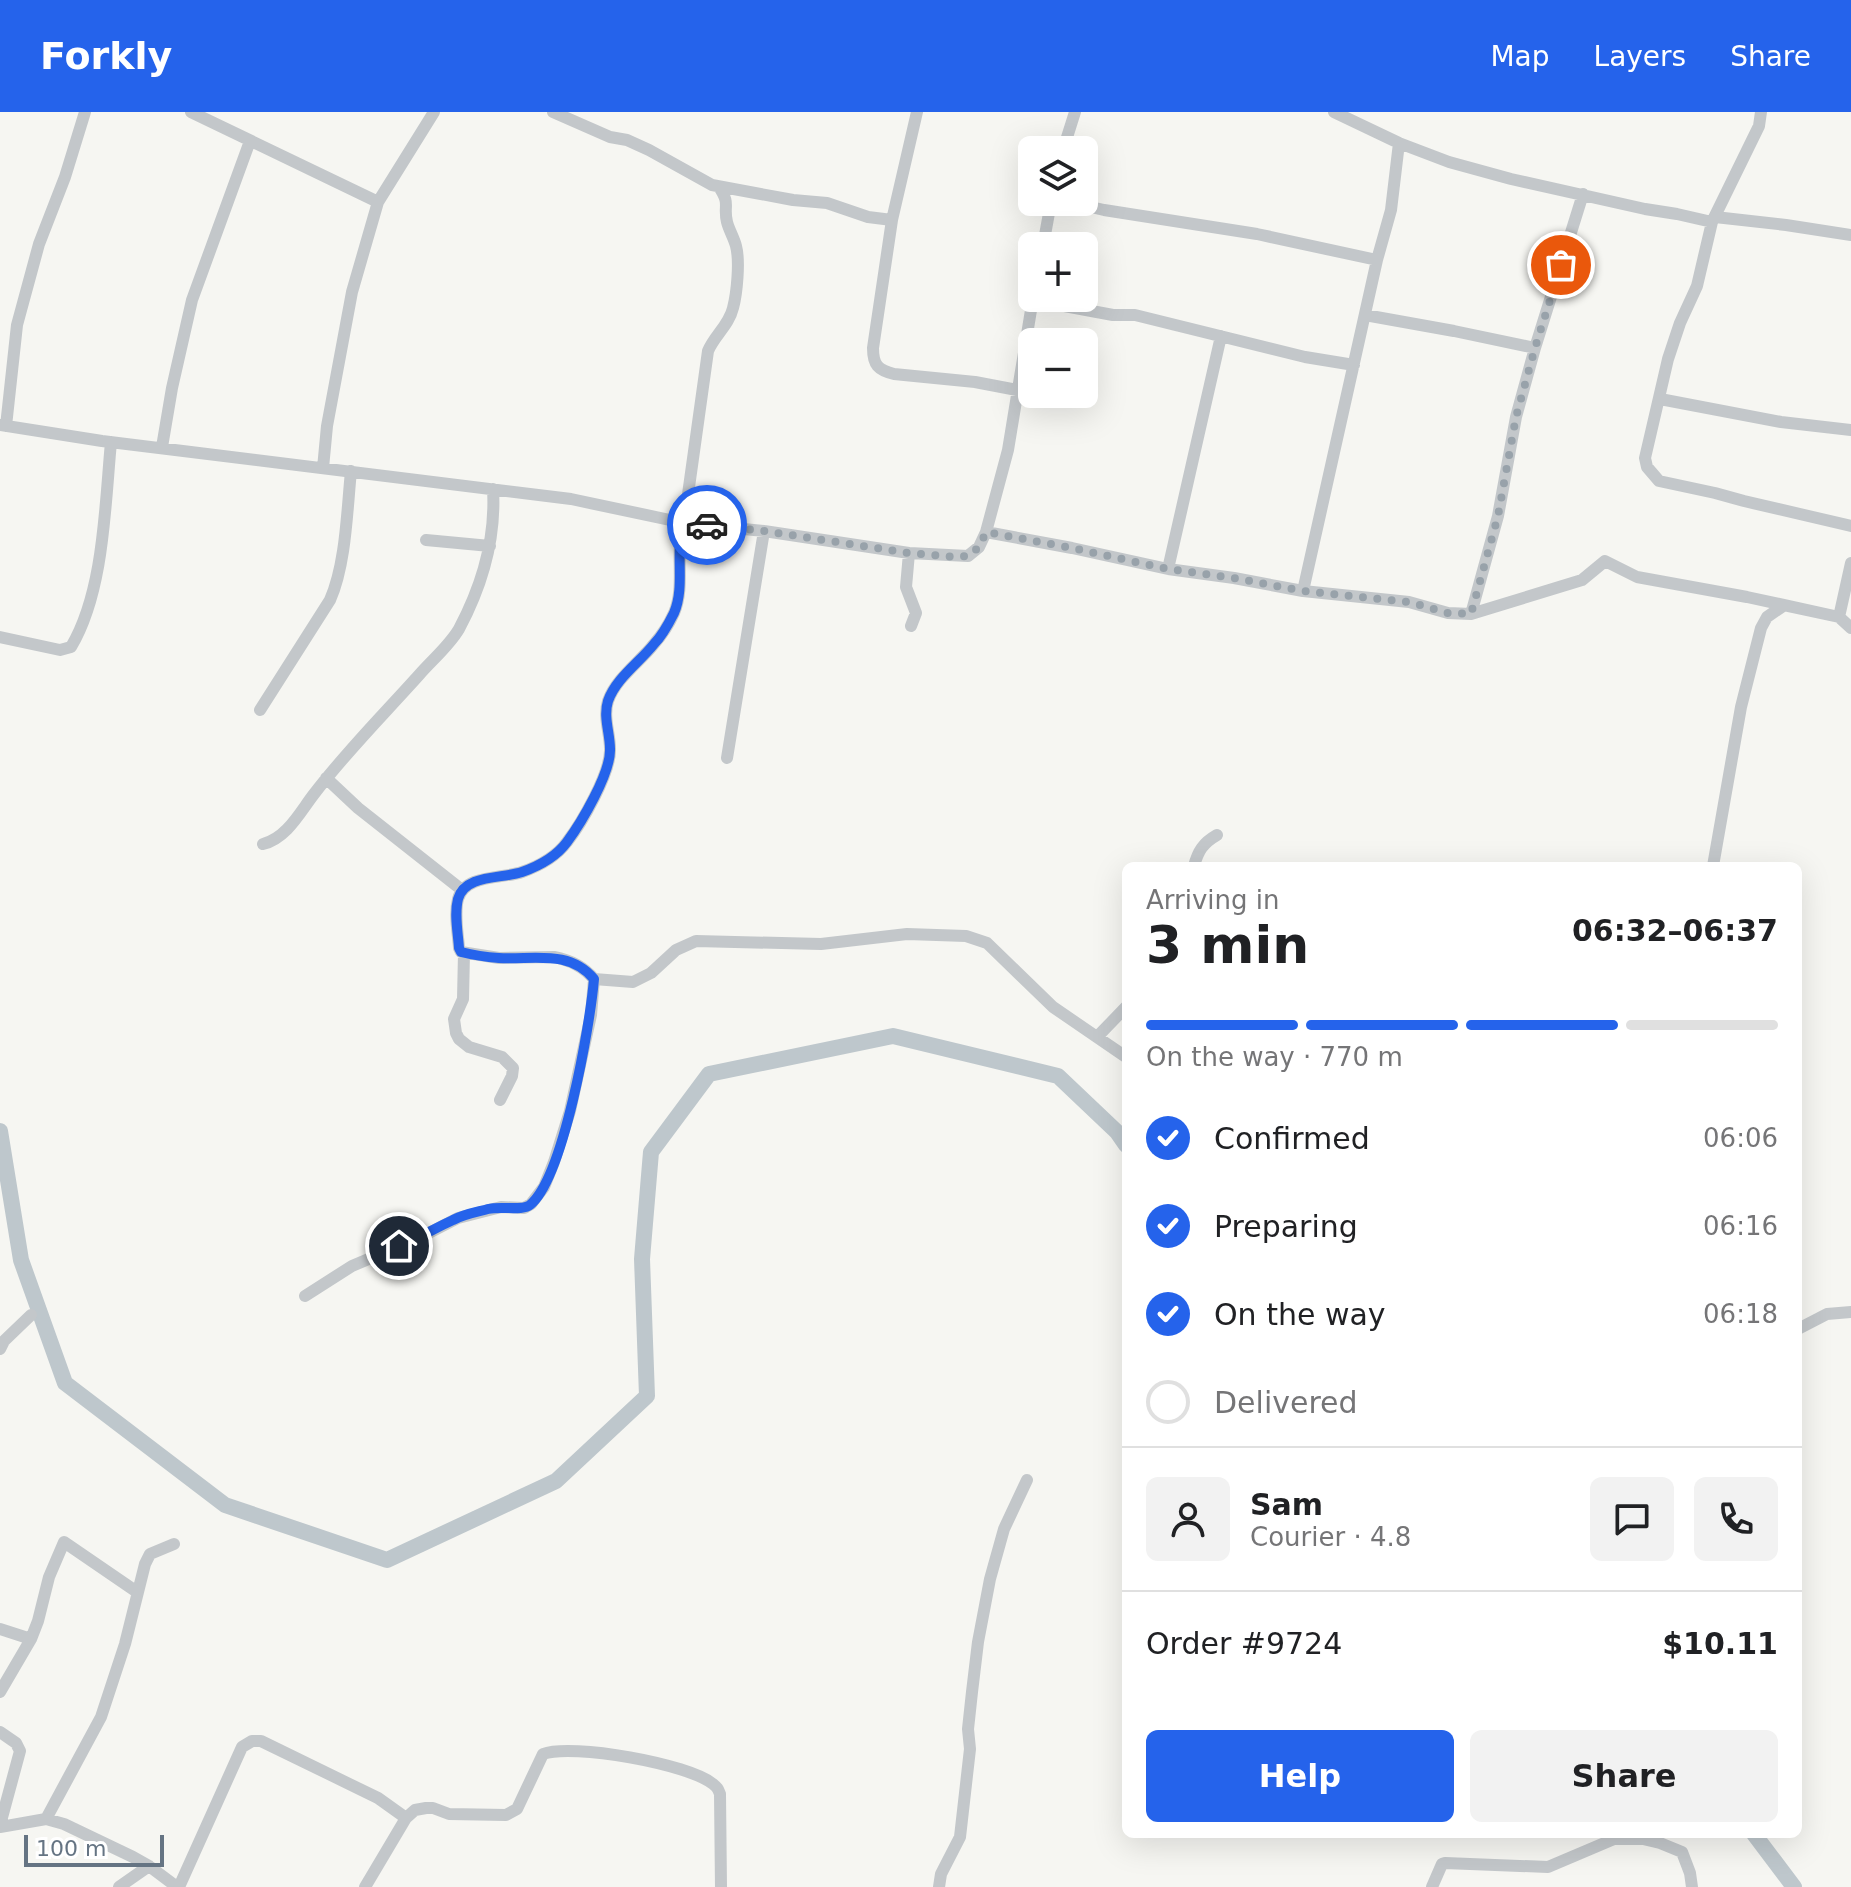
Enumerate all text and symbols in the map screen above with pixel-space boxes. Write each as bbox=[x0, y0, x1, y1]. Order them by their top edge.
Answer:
text: Forkly bbox=[40, 34, 172, 78]
text: Map bbox=[1490, 40, 1550, 73]
text: Layers bbox=[1594, 40, 1686, 73]
text: Share bbox=[1730, 40, 1811, 73]
map controls bbox=[1018, 136, 1098, 408]
button: layers bbox=[1018, 136, 1098, 216]
pin bbox=[1527, 231, 1595, 299]
button: + bbox=[1018, 232, 1098, 312]
icon: bag bbox=[1539, 243, 1583, 287]
button: − bbox=[1018, 328, 1098, 408]
courier bbox=[667, 485, 747, 565]
icon: car bbox=[685, 503, 729, 547]
text: Arriving in bbox=[1146, 885, 1280, 915]
text: 06:32–06:37 bbox=[1572, 913, 1778, 948]
text: 3 min bbox=[1146, 915, 1309, 975]
text: On the way · 770 m bbox=[1146, 1042, 1403, 1072]
icon: check bbox=[1146, 1116, 1190, 1160]
text: Confirmed bbox=[1214, 1121, 1370, 1156]
text: 06:06 bbox=[1703, 1123, 1778, 1153]
icon: check bbox=[1146, 1204, 1190, 1248]
text: Preparing bbox=[1214, 1209, 1358, 1244]
text: 06:16 bbox=[1703, 1211, 1778, 1241]
pin bbox=[365, 1212, 433, 1280]
icon: home bbox=[377, 1224, 421, 1268]
icon: check bbox=[1146, 1292, 1190, 1336]
text: On the way bbox=[1214, 1297, 1386, 1332]
text: 06:18 bbox=[1703, 1299, 1778, 1329]
text: Delivered bbox=[1214, 1385, 1358, 1420]
button: person bbox=[1146, 1477, 1230, 1561]
button: chat bbox=[1590, 1477, 1674, 1561]
button: phone bbox=[1694, 1477, 1778, 1561]
text: Sam bbox=[1250, 1487, 1323, 1522]
text: Courier · 4.8 bbox=[1250, 1522, 1411, 1552]
text: Order #9724 bbox=[1146, 1626, 1342, 1661]
text: $10.11 bbox=[1662, 1626, 1778, 1661]
button: Help bbox=[1146, 1730, 1454, 1822]
button: Share bbox=[1470, 1730, 1778, 1822]
scale bar bbox=[24, 1831, 164, 1867]
text: 100 m bbox=[36, 1836, 106, 1861]

